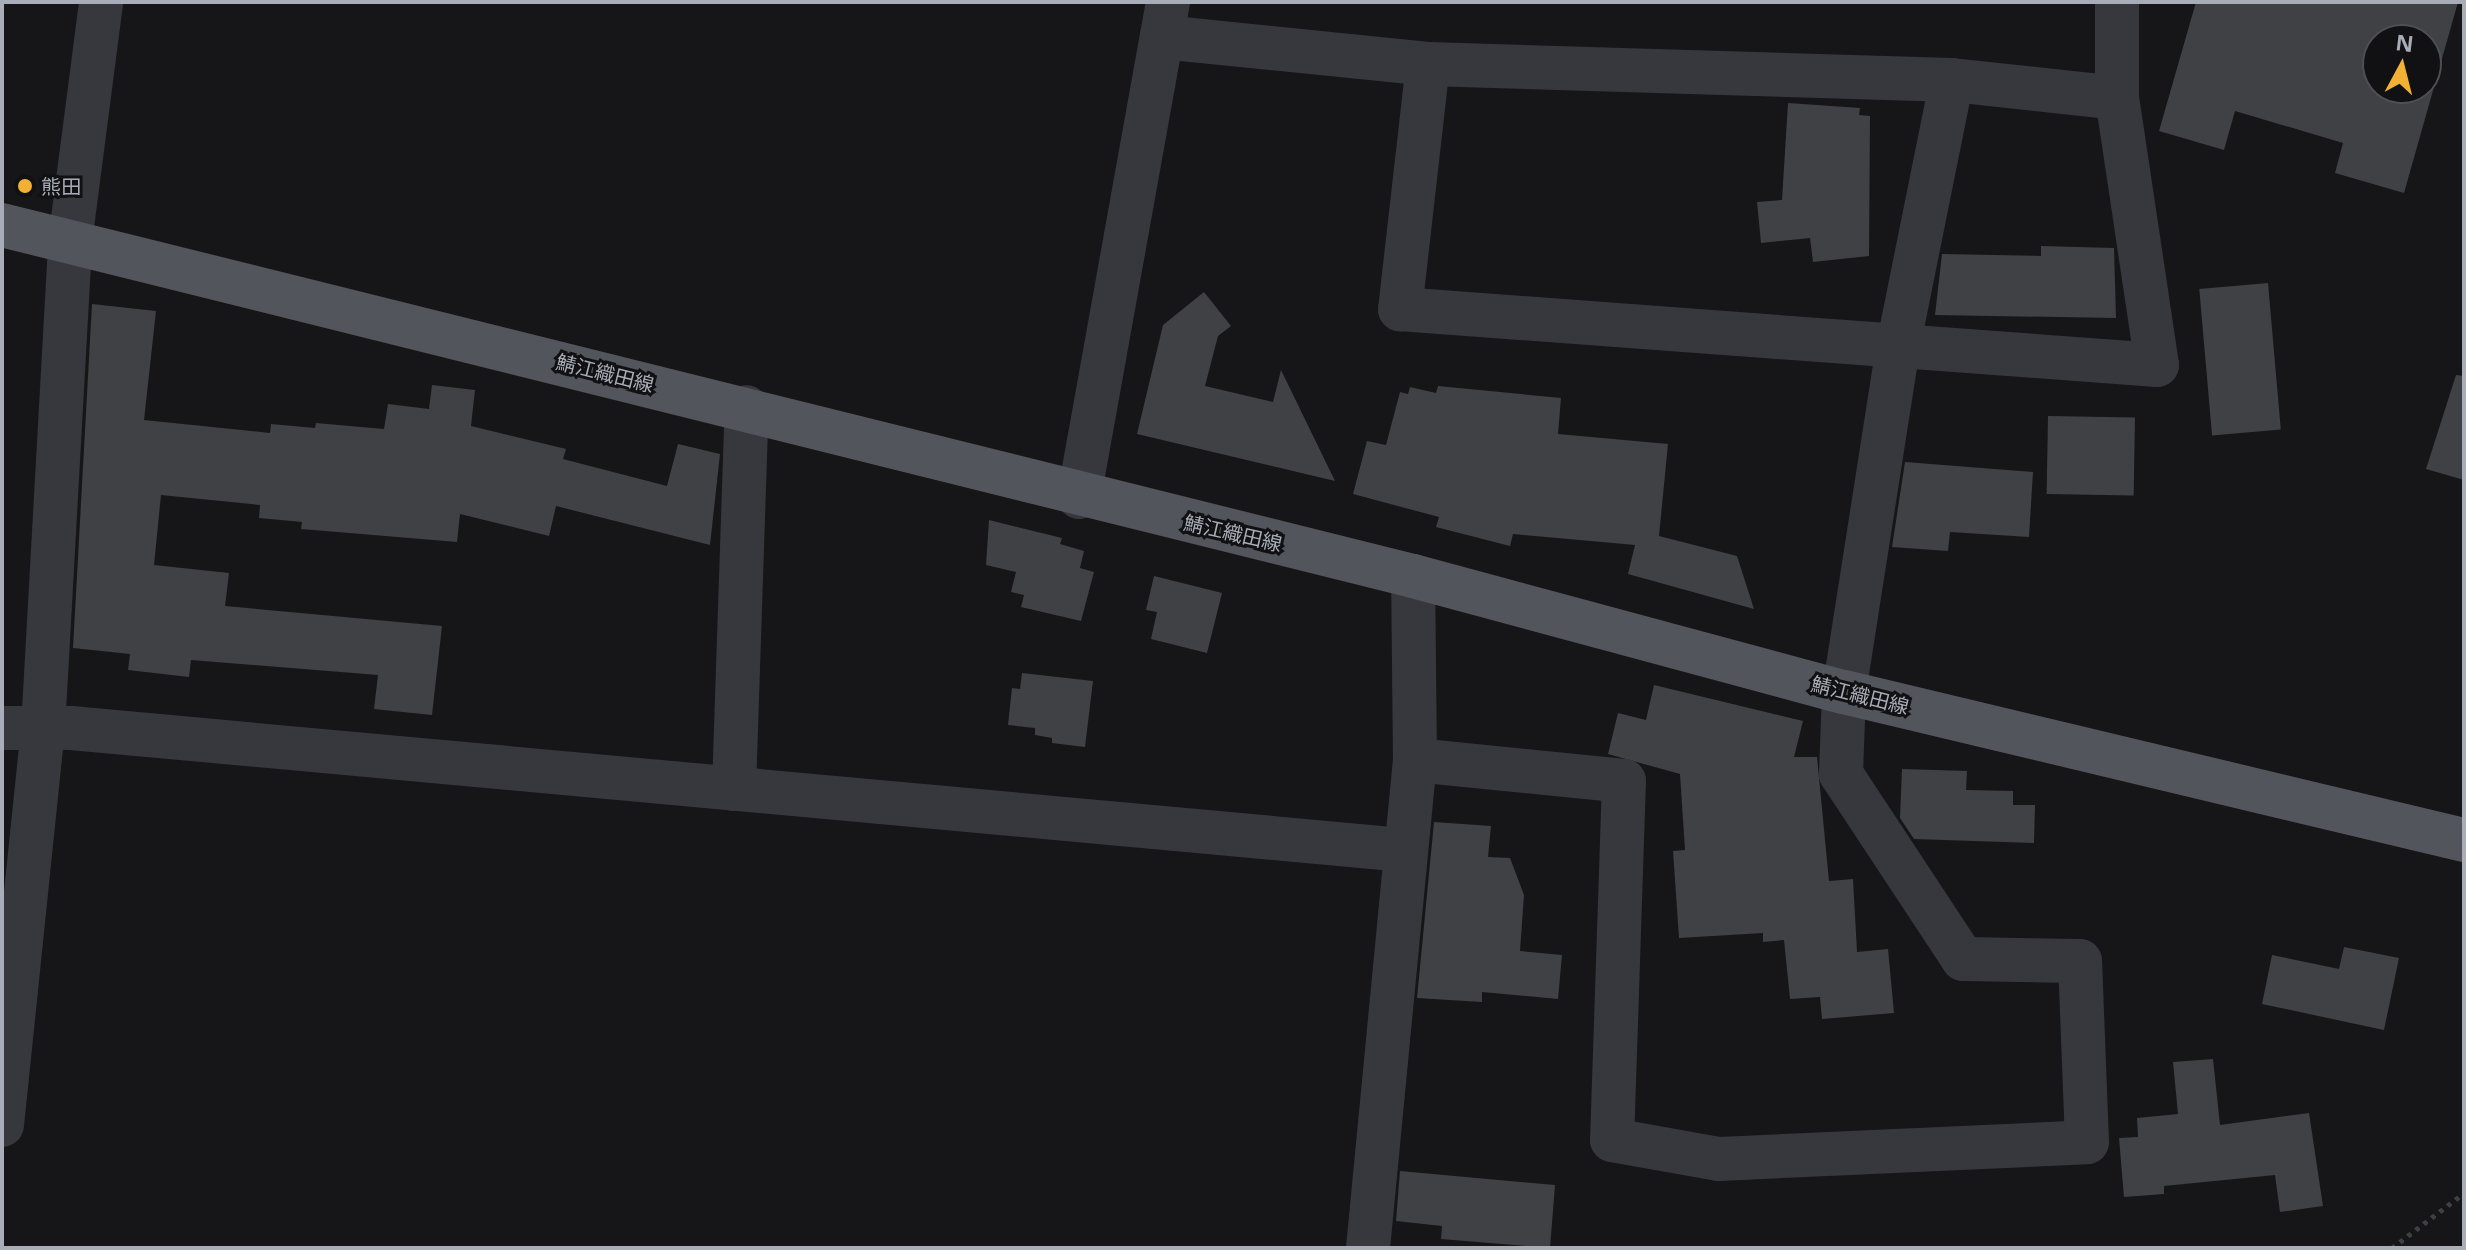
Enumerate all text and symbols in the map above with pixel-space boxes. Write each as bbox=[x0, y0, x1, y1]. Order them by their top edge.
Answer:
north arrow bbox=[2362, 24, 2442, 104]
text: N bbox=[2394, 26, 2415, 58]
place label: 熊田 bbox=[41, 174, 81, 198]
marker: 熊田 bbox=[16, 177, 34, 195]
street label: 鯖江織田線 bbox=[554, 349, 656, 397]
street label: 鯖江織田線 bbox=[1182, 510, 1284, 556]
street label: 鯖江織田線 bbox=[1809, 671, 1911, 719]

